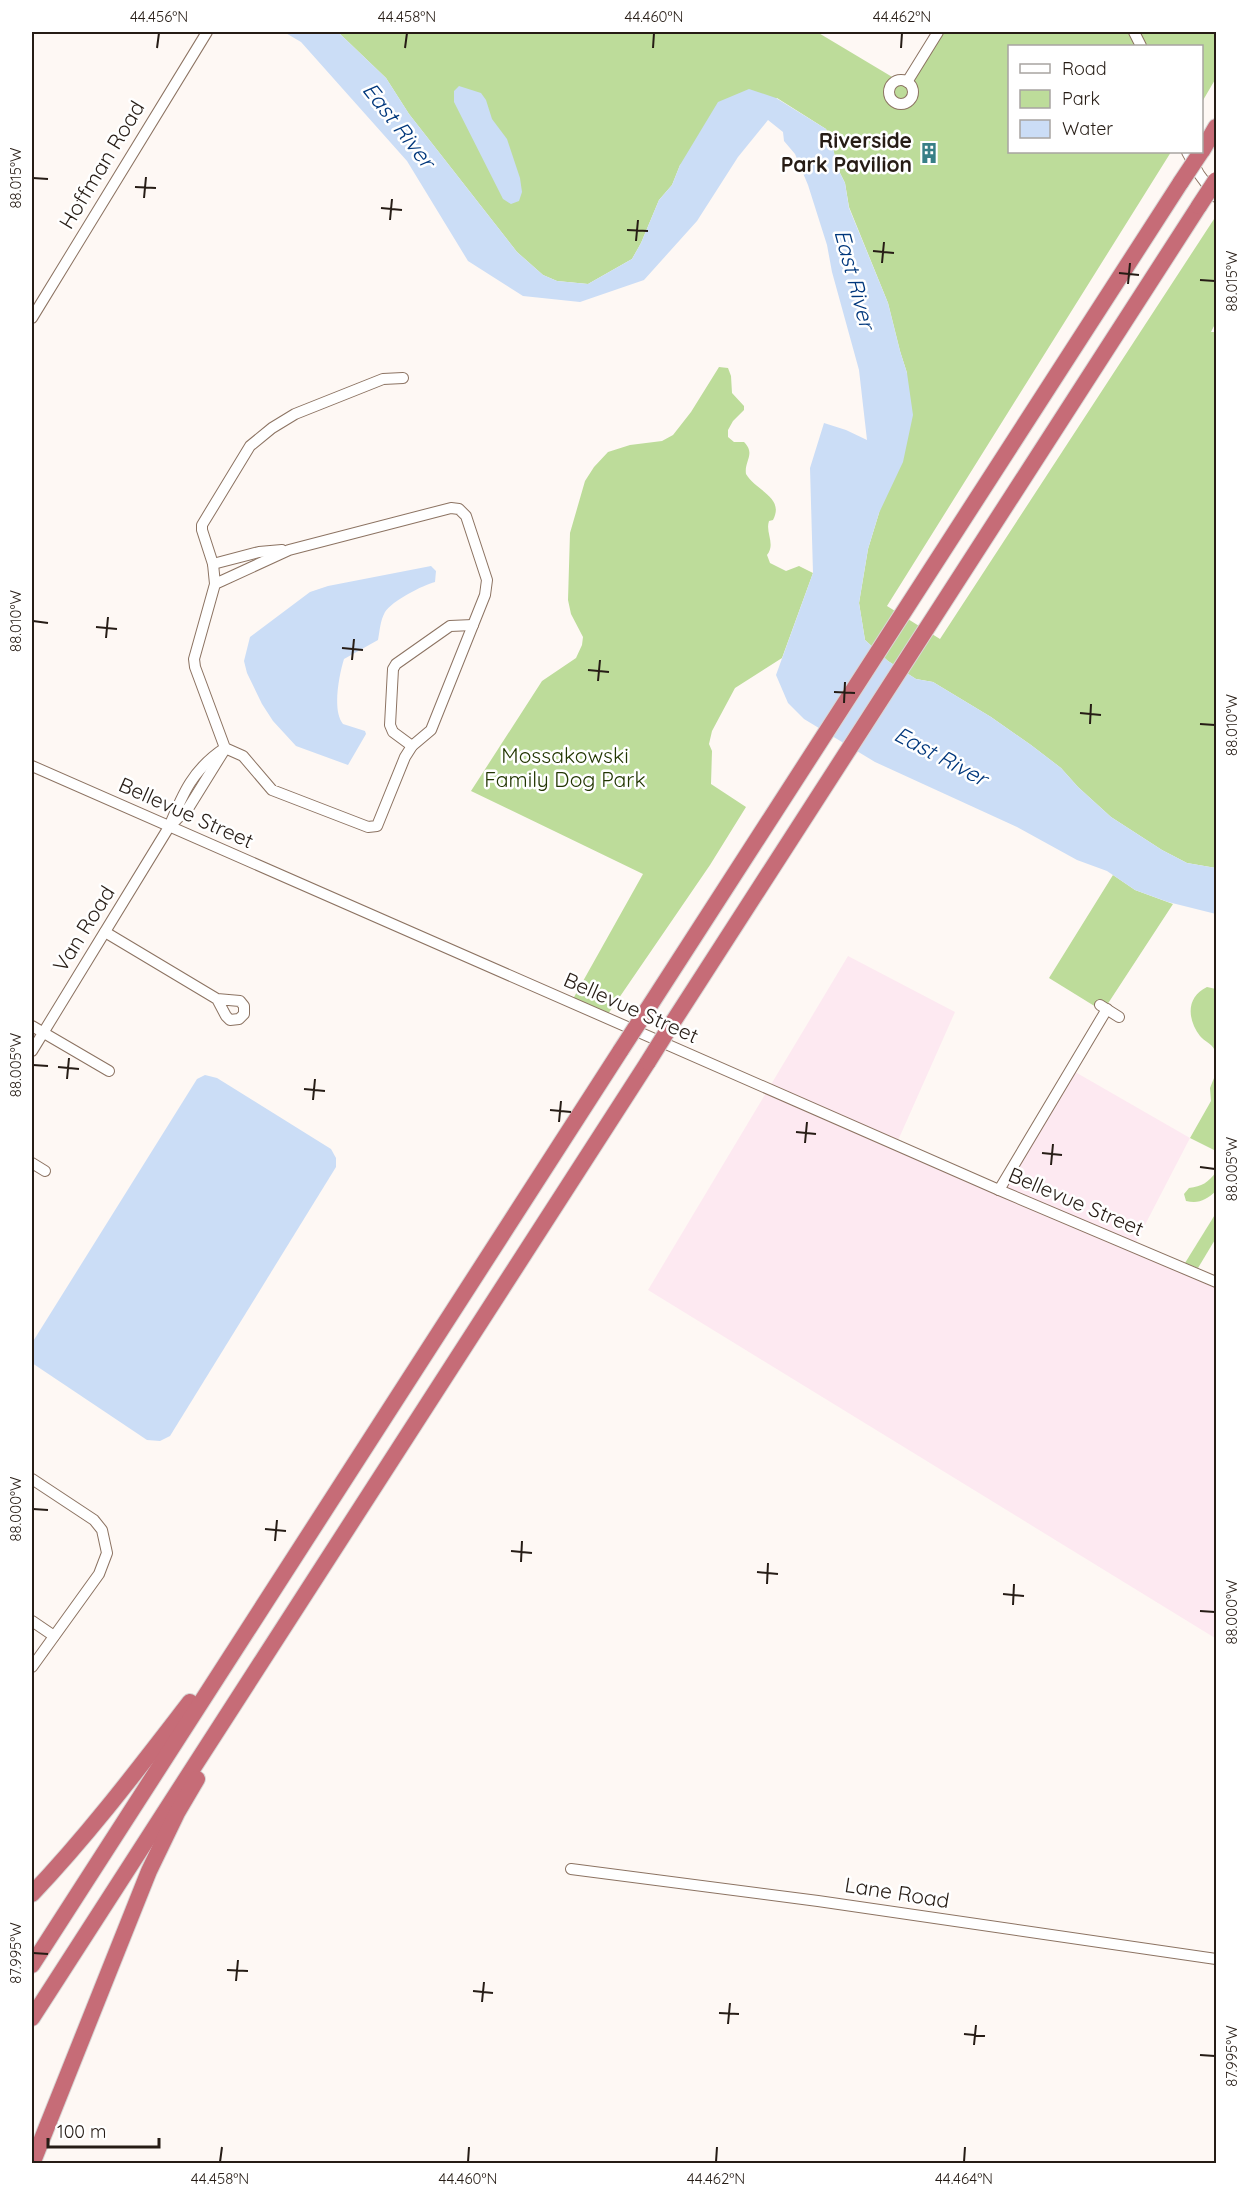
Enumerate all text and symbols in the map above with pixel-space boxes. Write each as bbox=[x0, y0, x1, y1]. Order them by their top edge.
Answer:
text: 44.456°N bbox=[130, 7, 188, 26]
text: 44.458°N bbox=[378, 7, 436, 26]
text: 44.460°N bbox=[625, 7, 683, 26]
text: 44.462°N bbox=[873, 7, 931, 26]
legend bbox=[1008, 45, 1203, 153]
text: Road bbox=[1062, 57, 1107, 80]
water label: East River bbox=[357, 76, 443, 176]
text: Park bbox=[1062, 87, 1100, 110]
street label: Hoffman Road bbox=[53, 96, 150, 233]
text: Water bbox=[1062, 117, 1113, 140]
place label: Riverside Park Pavilion bbox=[781, 127, 912, 177]
building icon: Riverside Park Pavilion bbox=[917, 141, 941, 165]
text: 88.015°W bbox=[6, 147, 25, 209]
water label: East River bbox=[828, 226, 882, 334]
text: 88.015°W bbox=[1222, 250, 1241, 312]
text: 88.010°W bbox=[6, 590, 25, 652]
text: 88.010°W bbox=[1222, 694, 1241, 756]
water label: East River bbox=[890, 720, 995, 793]
park label: Mossakowski Family Dog Park bbox=[484, 742, 646, 792]
street label: Bellevue Street bbox=[115, 771, 258, 853]
street label: Van Road bbox=[47, 881, 120, 976]
street label: Bellevue Street bbox=[560, 966, 703, 1048]
text: 88.005°W bbox=[6, 1032, 25, 1097]
text: 88.005°W bbox=[1222, 1136, 1241, 1201]
street label: Bellevue Street bbox=[1005, 1161, 1148, 1241]
text: 88.000°W bbox=[6, 1476, 25, 1542]
text: 88.000°W bbox=[1222, 1579, 1241, 1645]
street label: Lane Road bbox=[843, 1871, 951, 1913]
text: 87.995°W bbox=[6, 1922, 25, 1984]
text: 87.995°W bbox=[1222, 2025, 1241, 2087]
scale bar bbox=[48, 2111, 159, 2149]
text: 100 m bbox=[57, 2120, 106, 2143]
text: 44.458°N bbox=[191, 2169, 249, 2188]
text: 44.460°N bbox=[439, 2169, 497, 2188]
text: 44.462°N bbox=[687, 2169, 745, 2188]
text: 44.464°N bbox=[935, 2169, 993, 2188]

